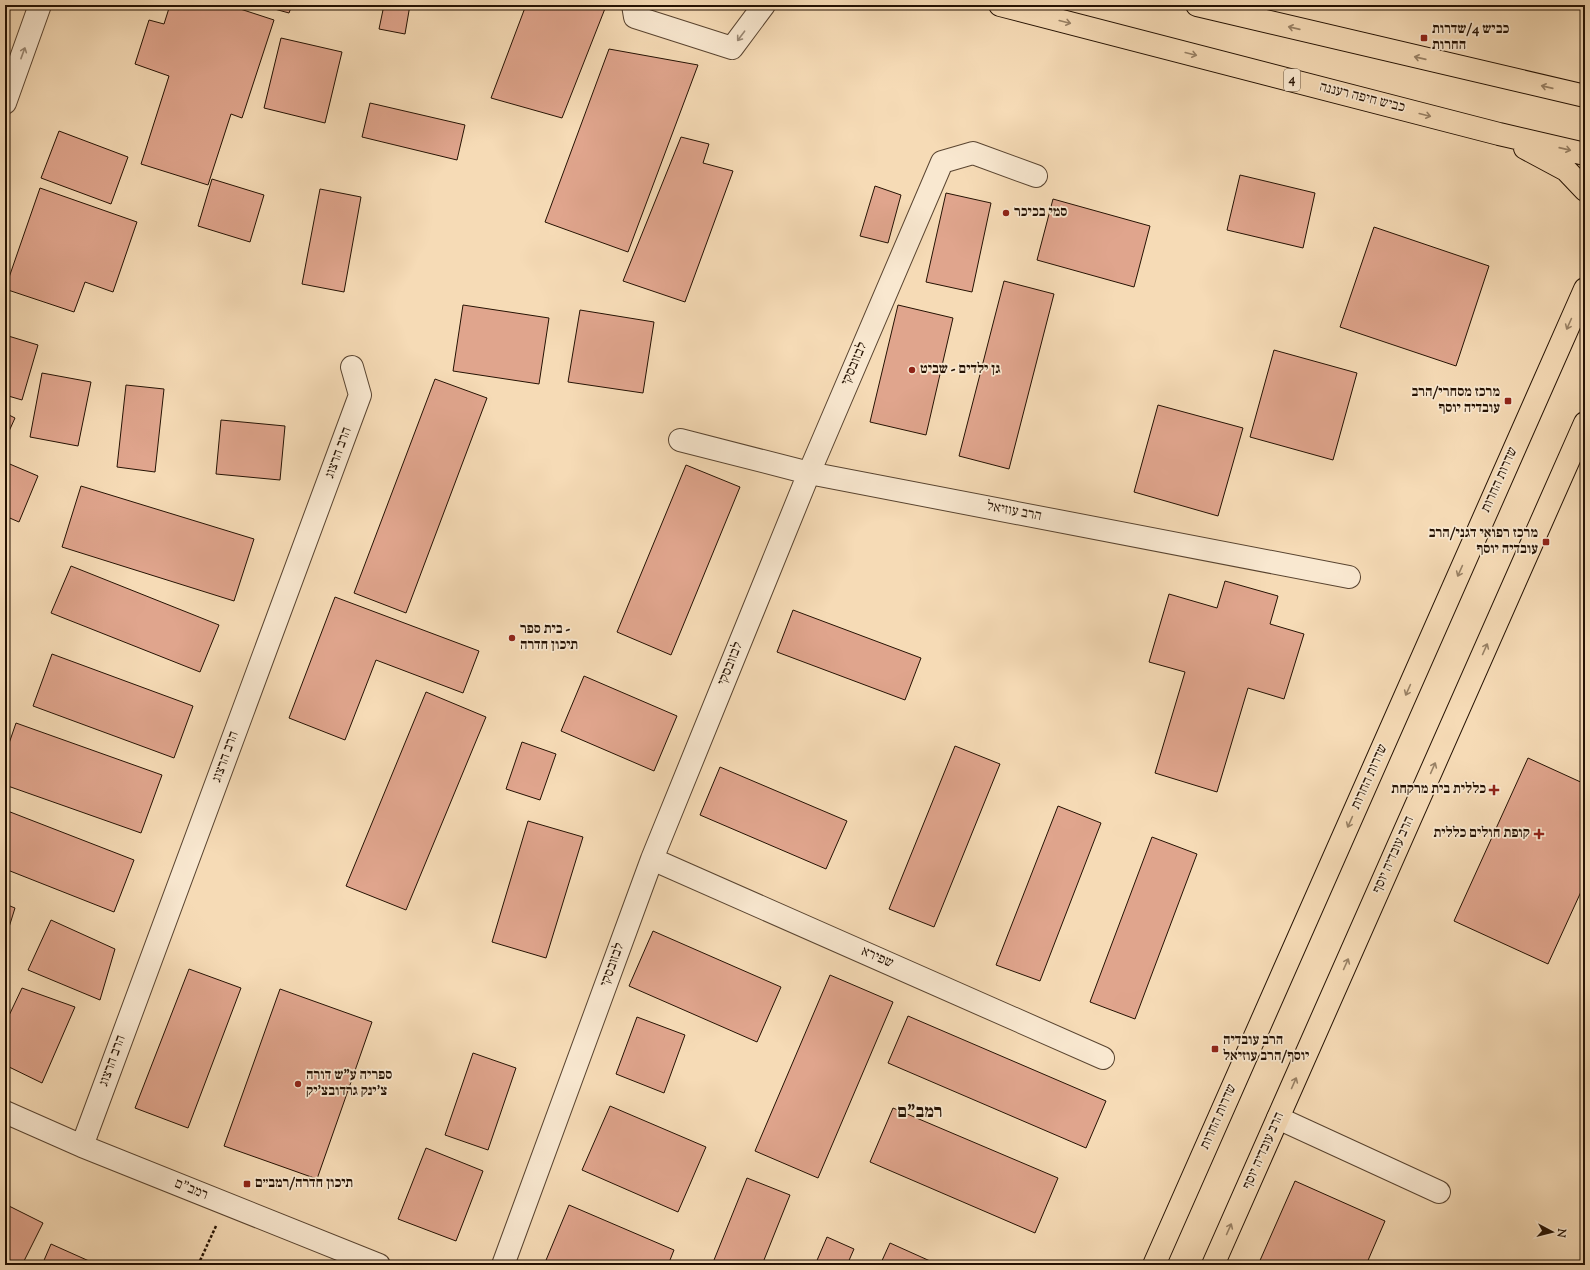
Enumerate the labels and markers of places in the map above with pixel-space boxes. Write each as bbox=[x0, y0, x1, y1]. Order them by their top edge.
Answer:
place label: כביש 4/שדרות החרות bbox=[1432, 20, 1509, 56]
marker: כביש 4/שדרות החרות bbox=[1419, 33, 1429, 43]
place label: סמי בכיכר bbox=[1014, 203, 1067, 223]
marker: סמי בכיכר bbox=[1001, 208, 1011, 218]
place label: גן ילדים - שביט bbox=[920, 360, 1000, 380]
marker: גן ילדים - שביט bbox=[907, 365, 917, 375]
place label: מרכז מסחרי/הרב עובדיה יוסף bbox=[1411, 383, 1500, 419]
marker: מרכז מסחרי/הרב עובדיה יוסף bbox=[1503, 396, 1513, 406]
place label: מרכז רפואי דגני/הרב עובדיה יוסף bbox=[1429, 524, 1538, 560]
marker: מרכז רפואי דגני/הרב עובדיה יוסף bbox=[1541, 537, 1551, 547]
place label: בית ספר - תיכון חדרה bbox=[520, 620, 578, 656]
marker: בית ספר - תיכון חדרה bbox=[507, 633, 517, 643]
place label: כללית בית מרקחת bbox=[1391, 780, 1486, 800]
marker: כללית בית מרקחת bbox=[1489, 785, 1499, 795]
place label: קופת חולים כללית bbox=[1433, 824, 1530, 844]
marker: קופת חולים כללית bbox=[1533, 828, 1545, 840]
place label: הרב עובדיה יוסף/הרב עוזיאל bbox=[1223, 1031, 1309, 1067]
marker: הרב עובדיה יוסף/הרב עוזיאל bbox=[1210, 1044, 1220, 1054]
place label: ספריה ע"ש דורה צ'ינק גרדובצ'יק bbox=[306, 1066, 392, 1102]
marker: ספריה ע"ש דורה צ'ינק גרדובצ'יק bbox=[293, 1079, 303, 1089]
place label: תיכון חדרה/רמב״ם bbox=[255, 1174, 353, 1194]
marker: תיכון חדרה/רמב״ם bbox=[242, 1179, 252, 1189]

